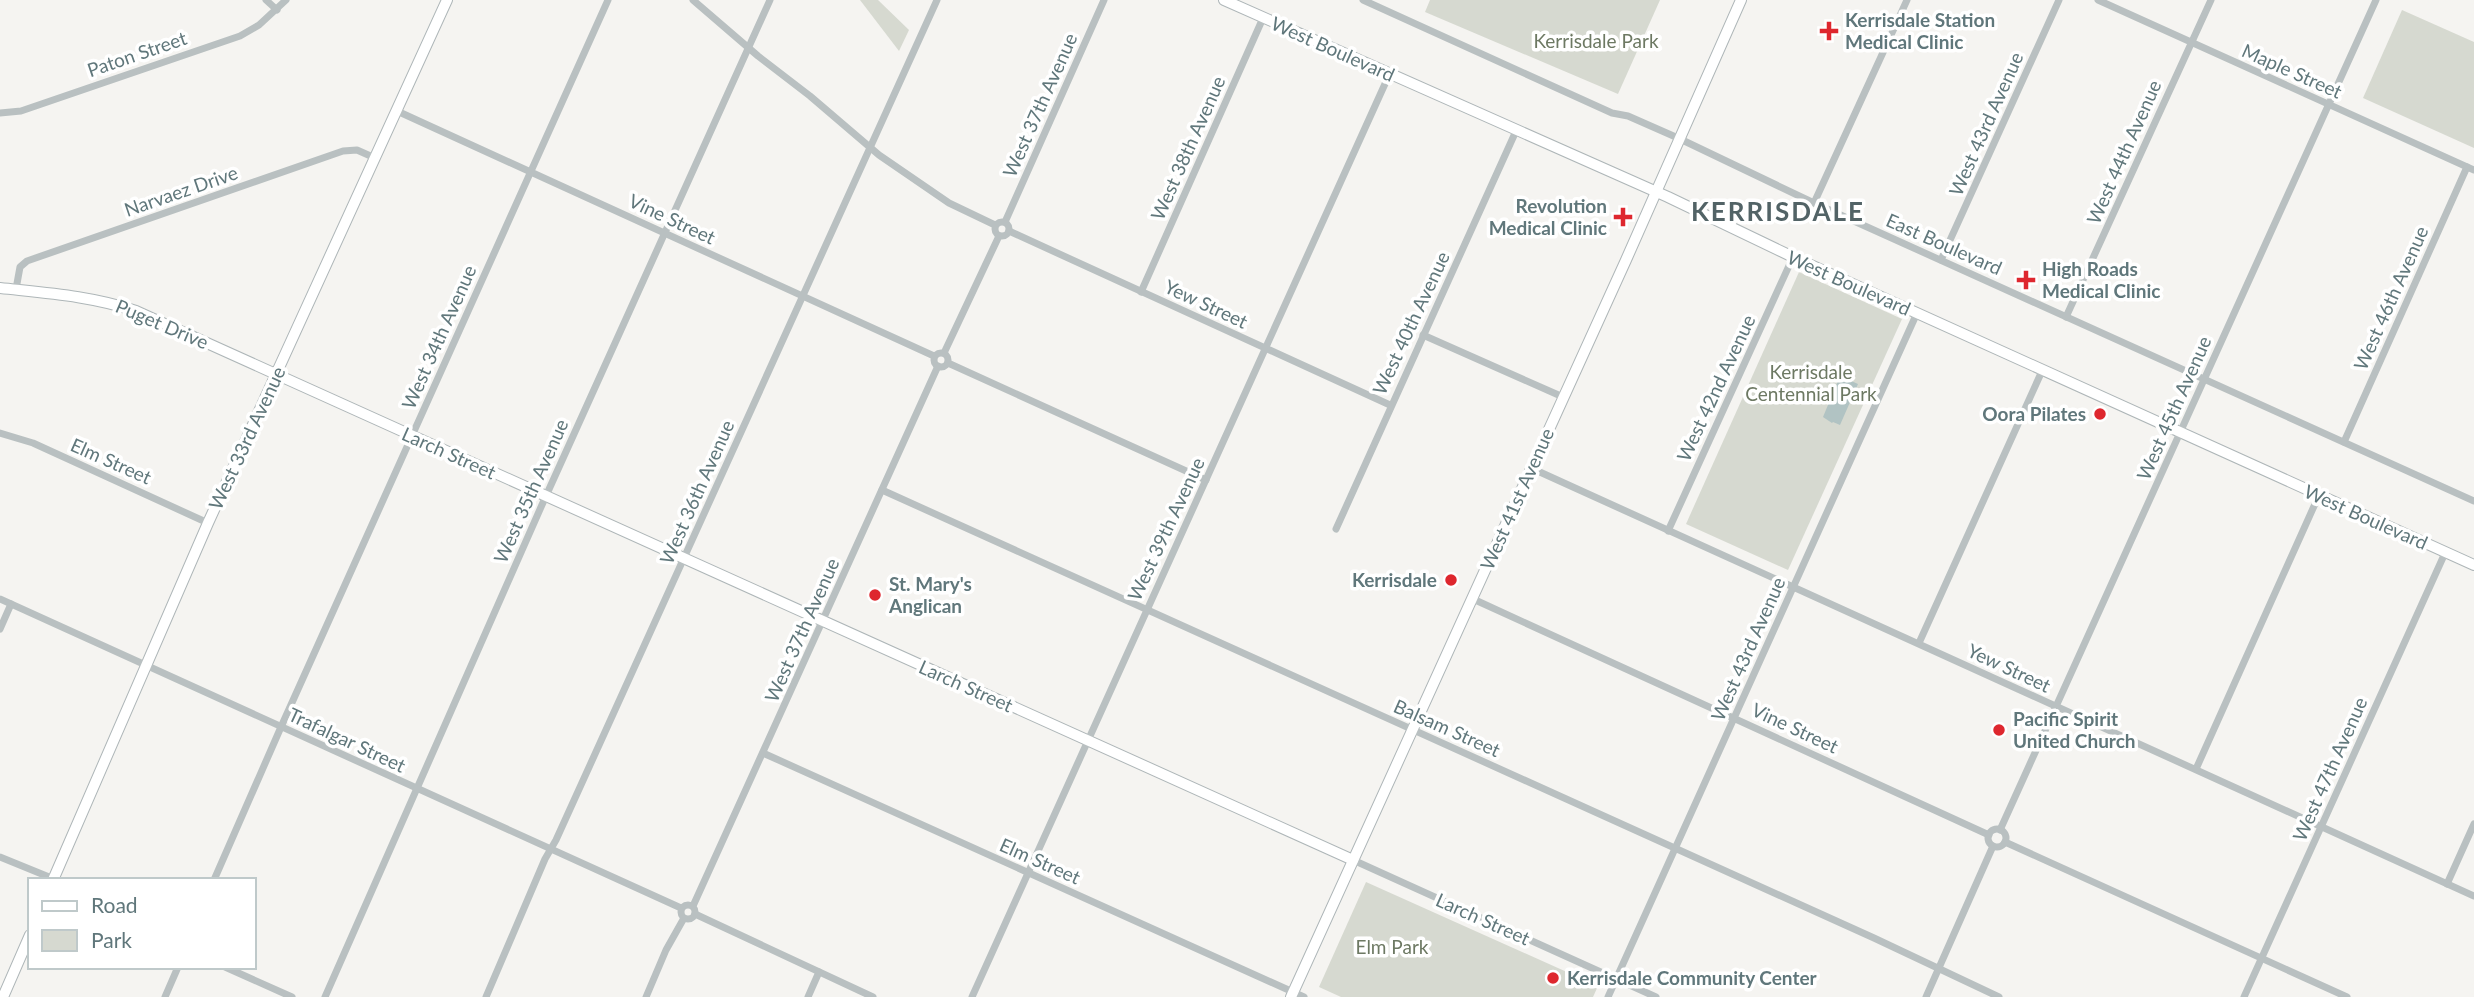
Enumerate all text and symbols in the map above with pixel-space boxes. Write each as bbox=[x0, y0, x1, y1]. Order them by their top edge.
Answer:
place label: Kerrisdale Station Medical Clinic bbox=[1845, 8, 1995, 53]
street label: West Boulevard bbox=[1268, 11, 1398, 86]
marker: Kerrisdale Station Medical Clinic bbox=[1819, 21, 1839, 41]
street label: Paton Street bbox=[84, 26, 190, 81]
street label: West 37th Avenue bbox=[997, 29, 1082, 180]
park label: Kerrisdale Park bbox=[1533, 29, 1659, 52]
street label: Maple Street bbox=[2239, 38, 2346, 103]
street label: West 43rd Avenue bbox=[1944, 48, 2028, 199]
street label: West 38th Avenue bbox=[1145, 72, 1230, 223]
street label: West 44th Avenue bbox=[2081, 76, 2166, 227]
street label: Narvaez Drive bbox=[121, 160, 241, 221]
street label: Vine Street bbox=[625, 188, 719, 249]
place label: Revolution Medical Clinic bbox=[1489, 194, 1607, 239]
district label: KERRISDALE bbox=[1691, 195, 1865, 227]
marker: Revolution Medical Clinic bbox=[1613, 207, 1633, 227]
street label: East Boulevard bbox=[1883, 208, 2006, 279]
street label: West 46th Avenue bbox=[2348, 222, 2433, 373]
street label: West Boulevard bbox=[1784, 245, 1914, 320]
street label: West 40th Avenue bbox=[1367, 248, 1454, 398]
place label: High Roads Medical Clinic bbox=[2042, 257, 2160, 302]
street label: West 34th Avenue bbox=[396, 261, 481, 412]
marker: High Roads Medical Clinic bbox=[2016, 270, 2036, 290]
street label: Yew Street bbox=[1161, 274, 1252, 333]
street label: Puget Drive bbox=[112, 294, 212, 353]
street label: West 42nd Avenue bbox=[1672, 311, 1760, 465]
street label: West 45th Avenue bbox=[2131, 332, 2216, 483]
park label: Kerrisdale Centennial Park bbox=[1745, 360, 1877, 405]
street label: West 33rd Avenue bbox=[203, 363, 290, 513]
place label: Oora Pilates bbox=[1982, 402, 2086, 425]
marker: Oora Pilates bbox=[2092, 406, 2108, 422]
street label: West 35th Avenue bbox=[488, 415, 573, 566]
street label: West 36th Avenue bbox=[654, 416, 739, 567]
street label: Larch Street bbox=[399, 422, 500, 484]
street label: West 41st Avenue bbox=[1475, 424, 1558, 573]
street label: Elm Street bbox=[67, 433, 155, 489]
street label: West 39th Avenue bbox=[1122, 454, 1209, 604]
street label: West Boulevard bbox=[2301, 479, 2431, 554]
street label: West 37th Avenue bbox=[759, 554, 844, 705]
place label: Kerrisdale bbox=[1352, 568, 1437, 591]
place label: St. Mary's Anglican bbox=[888, 572, 972, 617]
marker: Kerrisdale bbox=[1443, 572, 1459, 588]
street label: West 43rd Avenue bbox=[1706, 573, 1790, 724]
marker: St. Mary's Anglican bbox=[867, 587, 883, 603]
street label: Yew Street bbox=[1964, 638, 2055, 697]
street label: Larch Street bbox=[916, 655, 1017, 717]
street label: West 47th Avenue bbox=[2287, 693, 2372, 844]
street label: Balsam Street bbox=[1390, 694, 1504, 761]
street label: Vine Street bbox=[1748, 697, 1842, 758]
street label: Trafalgar Street bbox=[285, 702, 410, 777]
place label: Pacific Spirit United Church bbox=[2013, 707, 2136, 752]
marker: Pacific Spirit United Church bbox=[1991, 722, 2007, 738]
street label: Elm Street bbox=[996, 833, 1084, 889]
legend bbox=[28, 878, 256, 969]
street label: Larch Street bbox=[1433, 888, 1534, 950]
text: Road bbox=[91, 892, 138, 917]
text: Park bbox=[91, 927, 132, 952]
park label: Elm Park bbox=[1356, 935, 1429, 958]
place label: Kerrisdale Community Center bbox=[1567, 966, 1818, 989]
marker: Kerrisdale Community Center bbox=[1545, 970, 1561, 986]

